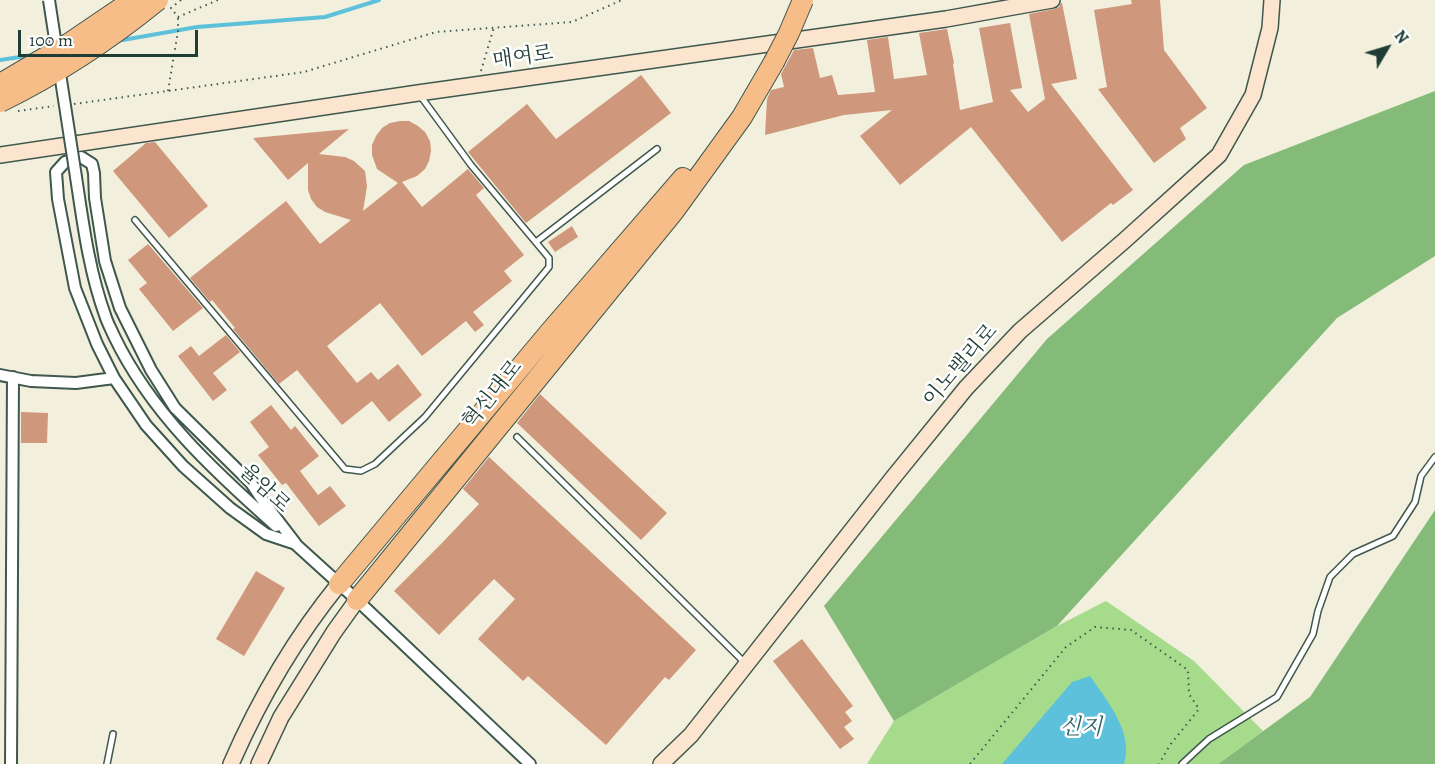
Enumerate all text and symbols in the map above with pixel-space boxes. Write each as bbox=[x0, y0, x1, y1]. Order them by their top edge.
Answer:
scale bar bbox=[21, 18, 201, 56]
north arrow bbox=[1357, 18, 1417, 78]
text: N bbox=[1389, 26, 1413, 48]
text: 100 m bbox=[29, 28, 73, 52]
street label: 매여로 bbox=[491, 41, 555, 75]
street label: 이노밸리로 bbox=[918, 319, 1004, 413]
street label: 혁신대로 bbox=[458, 356, 528, 434]
street label: 율암로 bbox=[233, 459, 295, 519]
water label: 신지 bbox=[1060, 716, 1102, 742]

